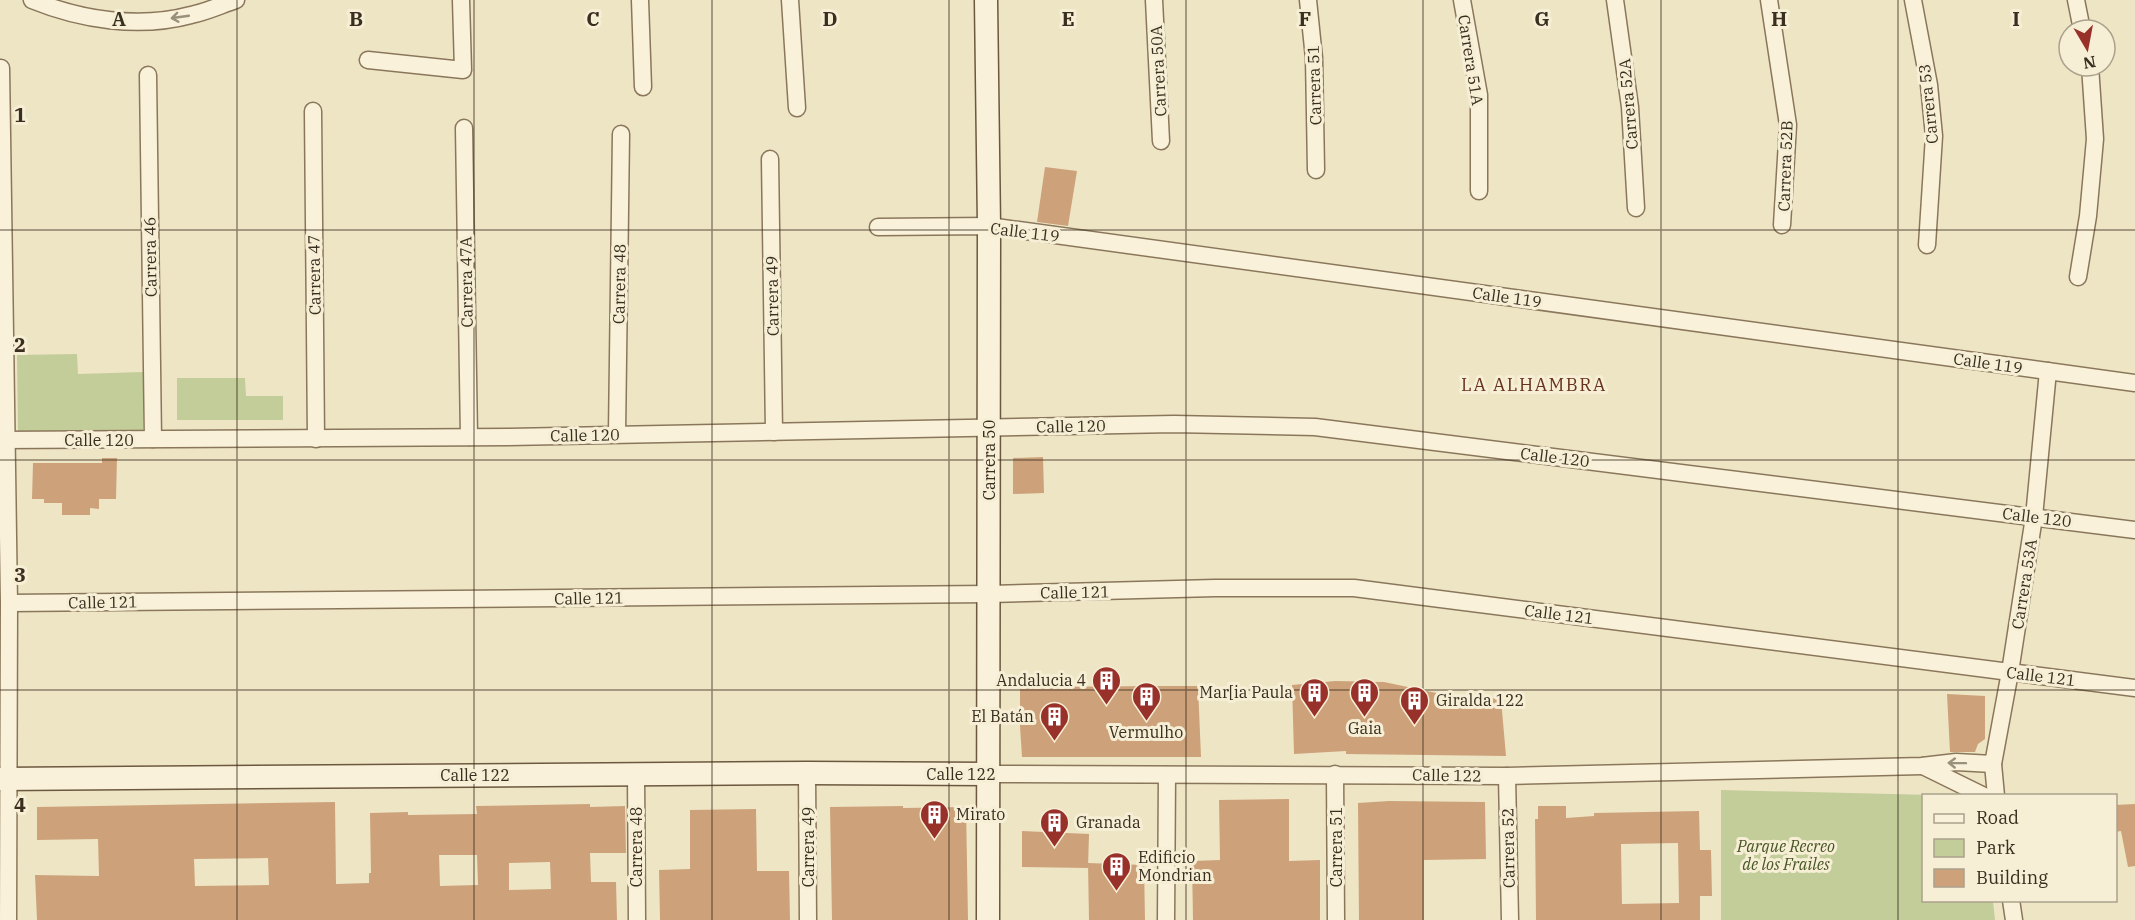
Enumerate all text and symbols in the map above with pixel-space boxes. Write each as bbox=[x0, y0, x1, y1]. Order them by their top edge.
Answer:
text: A bbox=[112, 5, 126, 32]
text: B bbox=[349, 5, 363, 32]
text: C bbox=[586, 5, 600, 32]
text: D bbox=[822, 5, 838, 32]
text: E bbox=[1061, 5, 1075, 32]
text: F bbox=[1299, 5, 1311, 32]
text: G bbox=[1534, 5, 1550, 32]
text: H bbox=[1771, 5, 1787, 32]
text: I bbox=[2012, 5, 2020, 32]
one-way arrow bbox=[170, 12, 190, 23]
street label: Carrera 51A bbox=[1454, 13, 1488, 107]
north arrow bbox=[2057, 18, 2117, 78]
street label: Carrera 50A bbox=[1146, 25, 1170, 117]
street label: Carrera 51 bbox=[1303, 44, 1325, 126]
text: N bbox=[2082, 52, 2098, 74]
street label: Carrera 52A bbox=[1614, 58, 1642, 150]
street label: Carrera 53 bbox=[1914, 63, 1942, 145]
text: 1 bbox=[14, 101, 26, 128]
street label: Carrera 52B bbox=[1773, 120, 1797, 212]
street label: Carrera 46 bbox=[139, 217, 161, 297]
street label: Calle 119 bbox=[989, 218, 1061, 246]
street label: Carrera 47 bbox=[303, 235, 325, 315]
street label: Carrera 47A bbox=[455, 236, 477, 328]
street label: Carrera 48 bbox=[608, 244, 630, 324]
street label: Carrera 49 bbox=[761, 256, 783, 336]
street label: Calle 119 bbox=[1471, 282, 1543, 312]
text: 2 bbox=[14, 331, 26, 358]
street label: Calle 119 bbox=[1952, 348, 2024, 378]
district label: LA ALHAMBRA bbox=[1461, 373, 1607, 396]
street label: Calle 120 bbox=[1036, 415, 1106, 437]
street label: Carrera 50 bbox=[979, 420, 999, 500]
street label: Calle 120 bbox=[550, 424, 620, 446]
street label: Calle 120 bbox=[64, 430, 134, 450]
street label: Calle 120 bbox=[1519, 443, 1591, 471]
street label: Calle 120 bbox=[2001, 503, 2073, 531]
street label: Carrera 53A bbox=[2007, 537, 2041, 631]
text: 3 bbox=[14, 561, 26, 588]
street label: Calle 121 bbox=[1040, 581, 1110, 603]
street label: Calle 121 bbox=[554, 587, 624, 609]
street label: Calle 121 bbox=[68, 591, 138, 613]
street label: Calle 121 bbox=[1523, 600, 1595, 628]
street label: Calle 121 bbox=[2005, 662, 2077, 690]
building icon: Andalucia 4 bbox=[1091, 664, 1123, 706]
place label: Andalucia 4 bbox=[996, 670, 1086, 690]
building icon: Mar[ia Paula bbox=[1298, 676, 1330, 718]
building icon: Gaia bbox=[1349, 676, 1381, 718]
building icon: Vermulho bbox=[1130, 680, 1162, 722]
place label: Mar[ia Paula bbox=[1199, 682, 1293, 702]
building icon: Giralda 122 bbox=[1399, 684, 1431, 726]
place label: Giralda 122 bbox=[1436, 690, 1524, 710]
building icon: El Batán bbox=[1039, 700, 1071, 742]
place label: El Batán bbox=[971, 706, 1034, 726]
place label: Gaia bbox=[1348, 718, 1382, 738]
place label: Vermulho bbox=[1109, 722, 1183, 742]
one-way arrow bbox=[1948, 757, 1968, 769]
street label: Calle 122 bbox=[926, 764, 996, 784]
street label: Calle 122 bbox=[1412, 764, 1482, 786]
street label: Calle 122 bbox=[440, 765, 510, 785]
text: 4 bbox=[14, 791, 26, 818]
legend bbox=[1922, 794, 2117, 902]
building icon: Mirato bbox=[919, 798, 951, 840]
place label: Mirato bbox=[956, 804, 1005, 824]
building icon: Granada bbox=[1039, 806, 1071, 848]
text: Road bbox=[1976, 806, 2019, 829]
street label: Carrera 48 bbox=[626, 807, 646, 887]
street label: Carrera 49 bbox=[798, 807, 818, 887]
street label: Carrera 51 bbox=[1326, 807, 1346, 887]
street label: Carrera 52 bbox=[1497, 808, 1519, 888]
place label: Granada bbox=[1076, 812, 1141, 832]
park label: Parque Recreo de los Frailes bbox=[1736, 836, 1835, 874]
text: Park bbox=[1976, 836, 2016, 859]
place label: Edificio Mondrian bbox=[1138, 847, 1212, 885]
building icon: Edificio Mondrian bbox=[1101, 850, 1133, 892]
text: Building bbox=[1976, 866, 2048, 889]

